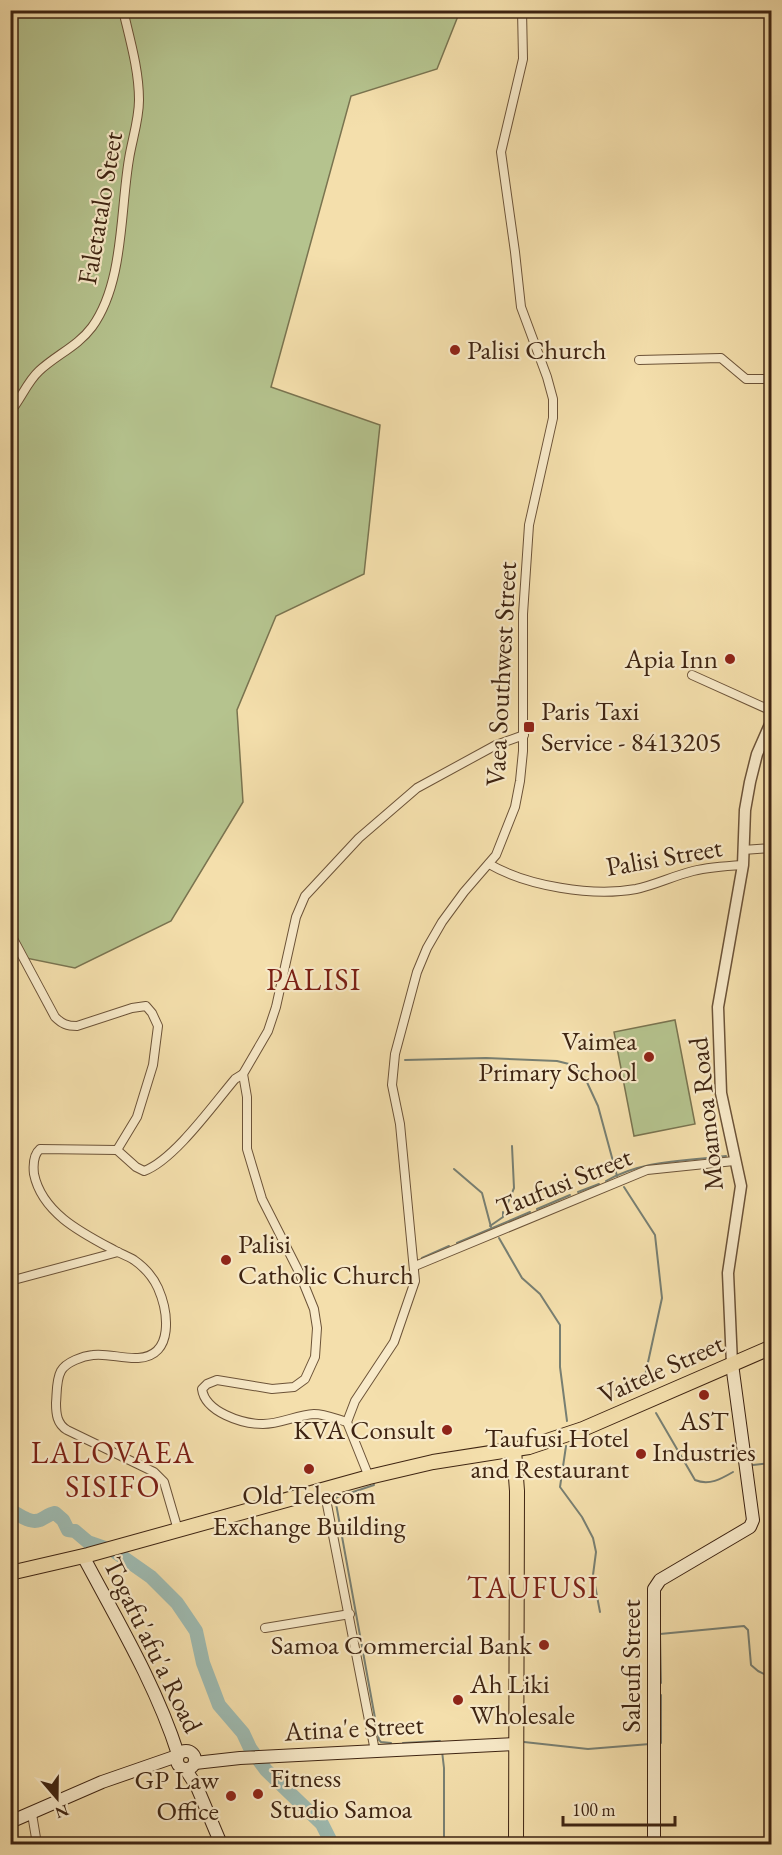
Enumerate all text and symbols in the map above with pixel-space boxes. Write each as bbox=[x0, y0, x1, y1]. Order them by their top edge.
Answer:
street label: Faletatalo Steet bbox=[69, 128, 130, 287]
place label: Palisi Church bbox=[467, 332, 606, 367]
marker: Palisi Church bbox=[448, 343, 462, 357]
street label: Vaea Southwest Street bbox=[477, 560, 524, 787]
place label: Apia Inn bbox=[624, 641, 718, 676]
marker: Apia Inn bbox=[723, 652, 737, 666]
place label: Paris Taxi Service - 8413205 bbox=[541, 693, 721, 759]
marker: Paris Taxi Service - 8413205 bbox=[522, 720, 536, 734]
street label: Palisi Street bbox=[603, 829, 725, 884]
district label: PALISI bbox=[266, 960, 362, 999]
place label: Vaimea Primary School bbox=[478, 1023, 637, 1089]
street label: Moamoa Road bbox=[680, 1035, 731, 1192]
marker: Vaimea Primary School bbox=[642, 1050, 656, 1064]
street label: Taufusi Street bbox=[491, 1138, 637, 1225]
place label: Palisi Catholic Church bbox=[238, 1226, 414, 1292]
marker: Palisi Catholic Church bbox=[219, 1253, 233, 1267]
street label: Vaitele Street bbox=[593, 1325, 729, 1412]
marker: AST Industries bbox=[697, 1388, 711, 1402]
place label: AST Industries bbox=[652, 1403, 756, 1469]
place label: KVA Consult bbox=[293, 1412, 436, 1447]
place label: Taufusi Hotel and Restaurant bbox=[470, 1420, 630, 1486]
marker: KVA Consult bbox=[440, 1423, 454, 1437]
district label: LALOVAEA SISIFO bbox=[31, 1433, 195, 1506]
marker: Taufusi Hotel and Restaurant bbox=[634, 1447, 648, 1461]
marker: Old Telecom Exchange Building bbox=[302, 1462, 316, 1476]
place label: Old Telecom Exchange Building bbox=[212, 1477, 406, 1543]
street label: Togafu'afu'a Road bbox=[96, 1551, 211, 1739]
district label: TAUFUSI bbox=[467, 1568, 599, 1607]
street label: Saleufi Street bbox=[613, 1599, 648, 1733]
place label: Samoa Commercial Bank bbox=[271, 1627, 532, 1662]
marker: Samoa Commercial Bank bbox=[537, 1638, 551, 1652]
place label: Ah Liki Wholesale bbox=[469, 1666, 575, 1732]
marker: Ah Liki Wholesale bbox=[451, 1693, 465, 1707]
street label: Atina'e Street bbox=[282, 1706, 425, 1749]
place label: Fitness Studio Samoa bbox=[270, 1760, 412, 1826]
place label: GP Law Office bbox=[135, 1762, 220, 1828]
north arrow bbox=[27, 1768, 87, 1828]
marker: Fitness Studio Samoa bbox=[251, 1787, 265, 1801]
marker: GP Law Office bbox=[224, 1789, 238, 1803]
scale bar bbox=[563, 1789, 676, 1827]
text: 100 m bbox=[572, 1798, 616, 1821]
text: N bbox=[52, 1800, 72, 1824]

